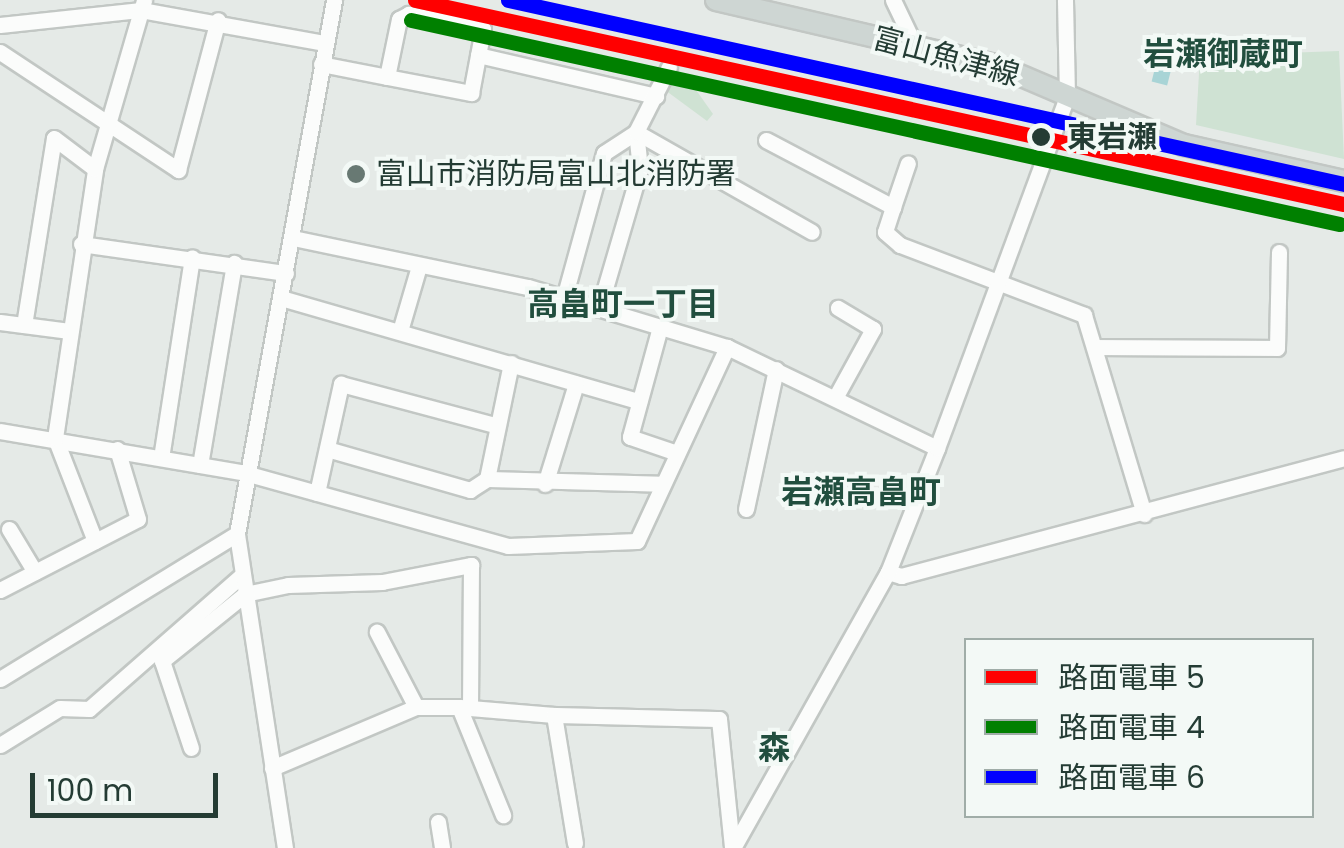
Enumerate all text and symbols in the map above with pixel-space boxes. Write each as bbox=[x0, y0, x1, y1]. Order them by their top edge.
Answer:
street label: 富山魚津線 bbox=[869, 20, 1023, 94]
district label: 岩瀬御蔵町 bbox=[1143, 35, 1303, 73]
place label: 東岩瀬 bbox=[1067, 119, 1157, 155]
marker: 東岩瀬 bbox=[1024, 120, 1058, 154]
place label: 富山市消防局富山北消防署 bbox=[376, 156, 736, 192]
marker: 富山市消防局富山北消防署 bbox=[345, 163, 367, 185]
district label: 高畠町一丁目 bbox=[527, 285, 719, 323]
district label: 岩瀬高畠町 bbox=[781, 473, 941, 511]
legend bbox=[964, 638, 1314, 818]
text: 路面電車 5 bbox=[1058, 656, 1205, 699]
text: 路面電車 4 bbox=[1058, 706, 1205, 749]
district label: 森 bbox=[758, 729, 790, 767]
scale bar bbox=[35, 753, 222, 815]
text: 路面電車 6 bbox=[1058, 756, 1205, 799]
text: 100 m bbox=[47, 769, 133, 812]

